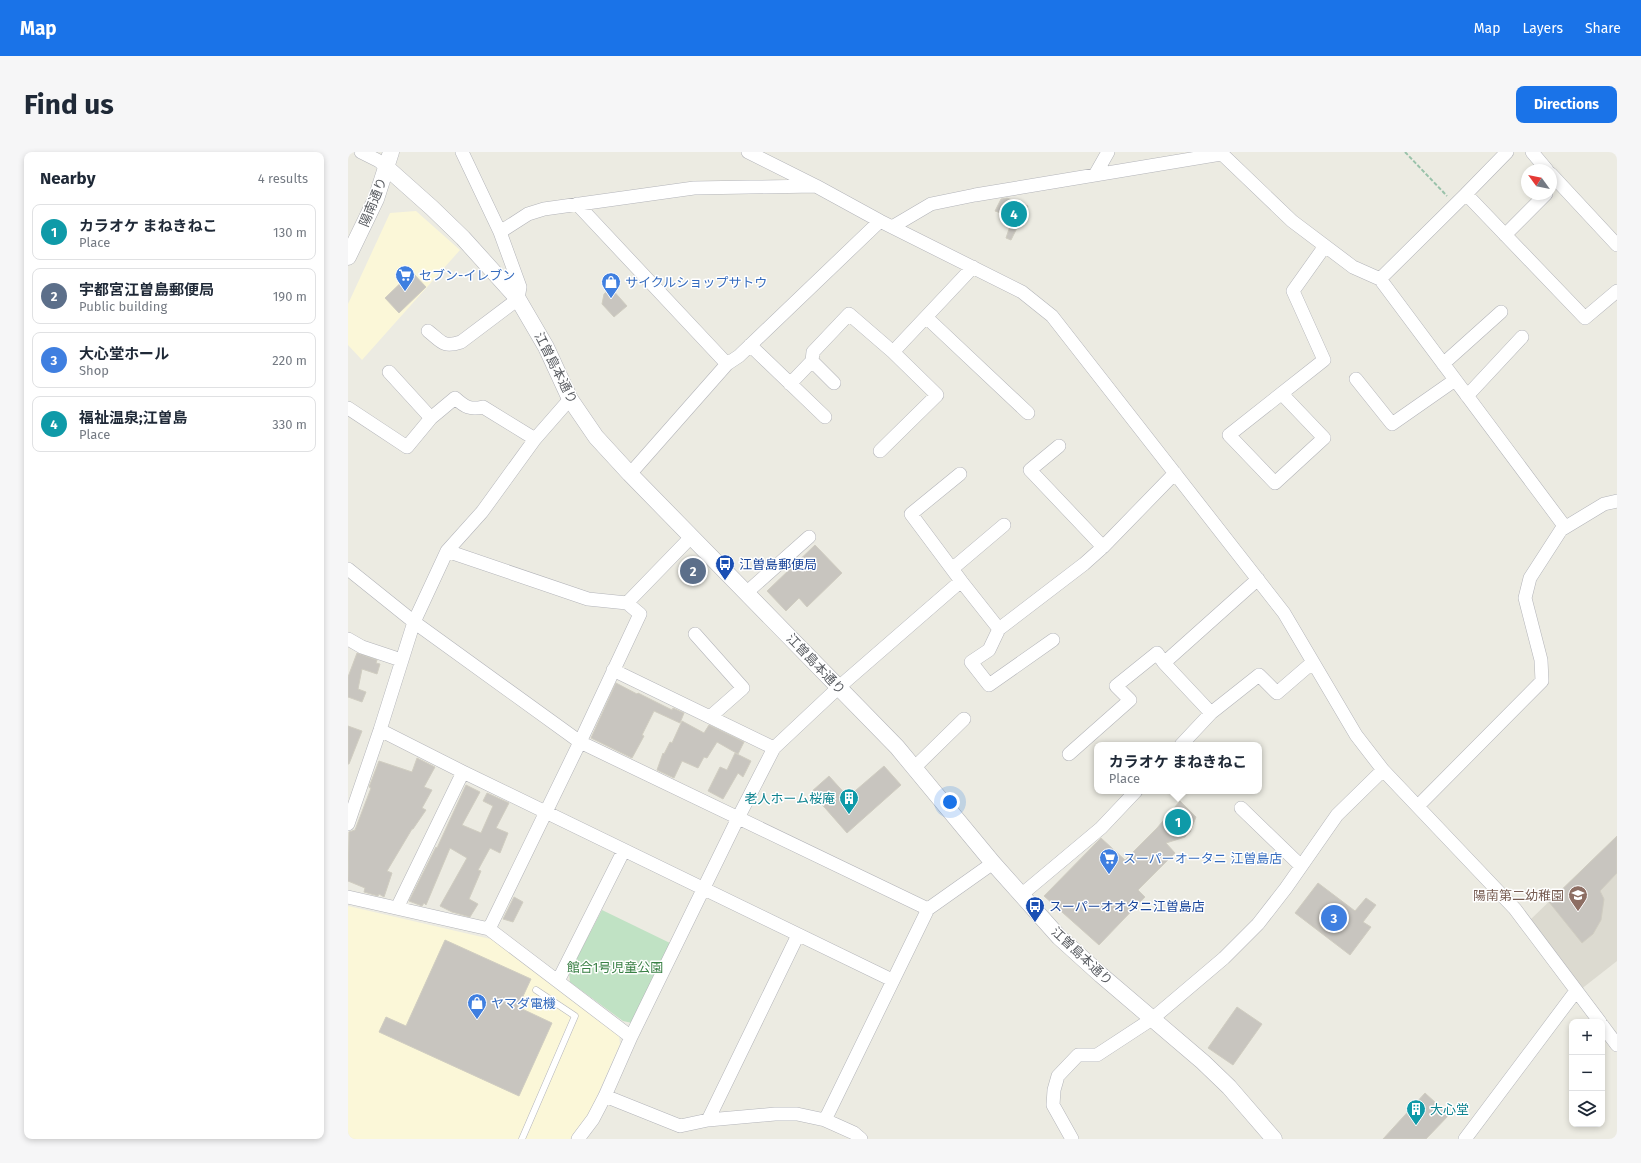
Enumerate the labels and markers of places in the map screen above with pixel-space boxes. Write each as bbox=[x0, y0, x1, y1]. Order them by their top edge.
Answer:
pin: 4 bbox=[1001, 199, 1027, 229]
supermarket icon: セブン-イレブン bbox=[394, 264, 416, 292]
place label: セブン-イレブン bbox=[419, 268, 515, 283]
shop icon: サイクルショップサトウ bbox=[600, 271, 622, 299]
place label: サイクルショップサトウ bbox=[625, 275, 767, 290]
bus stop icon: 江曽島郵便局 bbox=[714, 553, 736, 581]
pin: 2 bbox=[680, 556, 706, 586]
place label: 江曽島郵便局 bbox=[739, 557, 817, 572]
building icon: 老人ホーム桜庵 bbox=[838, 787, 860, 815]
place label: 老人ホーム桜庵 bbox=[744, 791, 835, 806]
pin: 1 bbox=[1165, 807, 1191, 837]
supermarket icon: スーパーオータニ 江曽島店 bbox=[1098, 847, 1120, 875]
place label: スーパーオータニ 江曽島店 bbox=[1123, 851, 1282, 866]
school or university icon: 陽南第二幼稚園 bbox=[1567, 884, 1589, 912]
place label: 陽南第二幼稚園 bbox=[1473, 888, 1564, 903]
bus stop icon: スーパーオオタニ江曽島店 bbox=[1024, 895, 1046, 923]
place label: スーパーオオタニ江曽島店 bbox=[1049, 899, 1205, 914]
pin: 3 bbox=[1321, 903, 1347, 933]
shop icon: ヤマダ電機 bbox=[466, 992, 488, 1020]
place label: ヤマダ電機 bbox=[491, 996, 556, 1011]
building icon: 大心堂 bbox=[1405, 1098, 1427, 1126]
place label: 大心堂 bbox=[1430, 1102, 1469, 1117]

